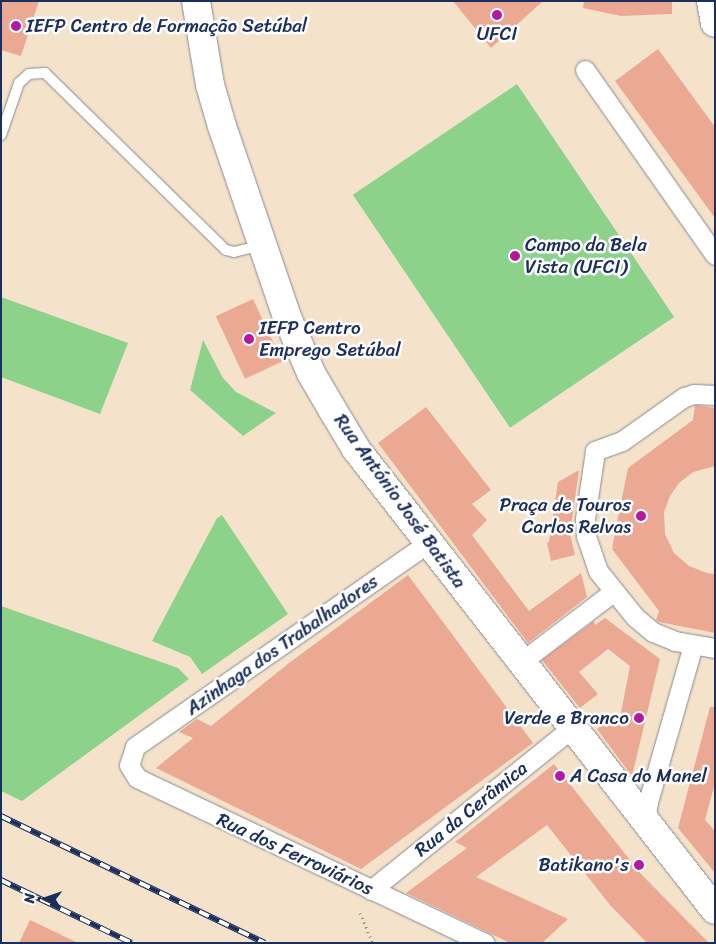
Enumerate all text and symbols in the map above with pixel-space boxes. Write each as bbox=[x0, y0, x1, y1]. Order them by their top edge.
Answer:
marker: UFCI bbox=[491, 9, 503, 21]
place label: IEFP Centro de Formação Setúbal bbox=[26, 15, 308, 37]
marker: IEFP Centro de Formação Setúbal bbox=[10, 20, 22, 32]
place label: UFCI bbox=[477, 23, 517, 45]
place label: Campo da Bela Vista (UFCI) bbox=[525, 234, 647, 278]
marker: Campo da Bela Vista (UFCI) bbox=[509, 250, 521, 262]
place label: IEFP Centro Emprego Setúbal bbox=[259, 317, 401, 361]
marker: IEFP Centro Emprego Setúbal bbox=[243, 333, 255, 345]
street label: Rua António José Batista bbox=[329, 409, 471, 593]
place label: Praça de Touros Carlos Relvas bbox=[499, 494, 631, 538]
marker: Praça de Touros Carlos Relvas bbox=[635, 510, 647, 522]
street label: Azinhaga dos Trabalhadores bbox=[181, 570, 383, 720]
place label: Verde e Branco bbox=[504, 707, 629, 729]
marker: Verde e Branco bbox=[633, 712, 645, 724]
street label: Rua da Cerâmica bbox=[410, 757, 532, 861]
place label: A Casa do Manel bbox=[570, 765, 707, 787]
marker: A Casa do Manel bbox=[554, 770, 566, 782]
street label: Rua dos Ferroviários bbox=[213, 808, 377, 900]
place label: Batikano's bbox=[538, 854, 629, 876]
marker: Batikano's bbox=[633, 859, 645, 871]
north arrow bbox=[20, 874, 70, 924]
text: N bbox=[17, 893, 42, 904]

